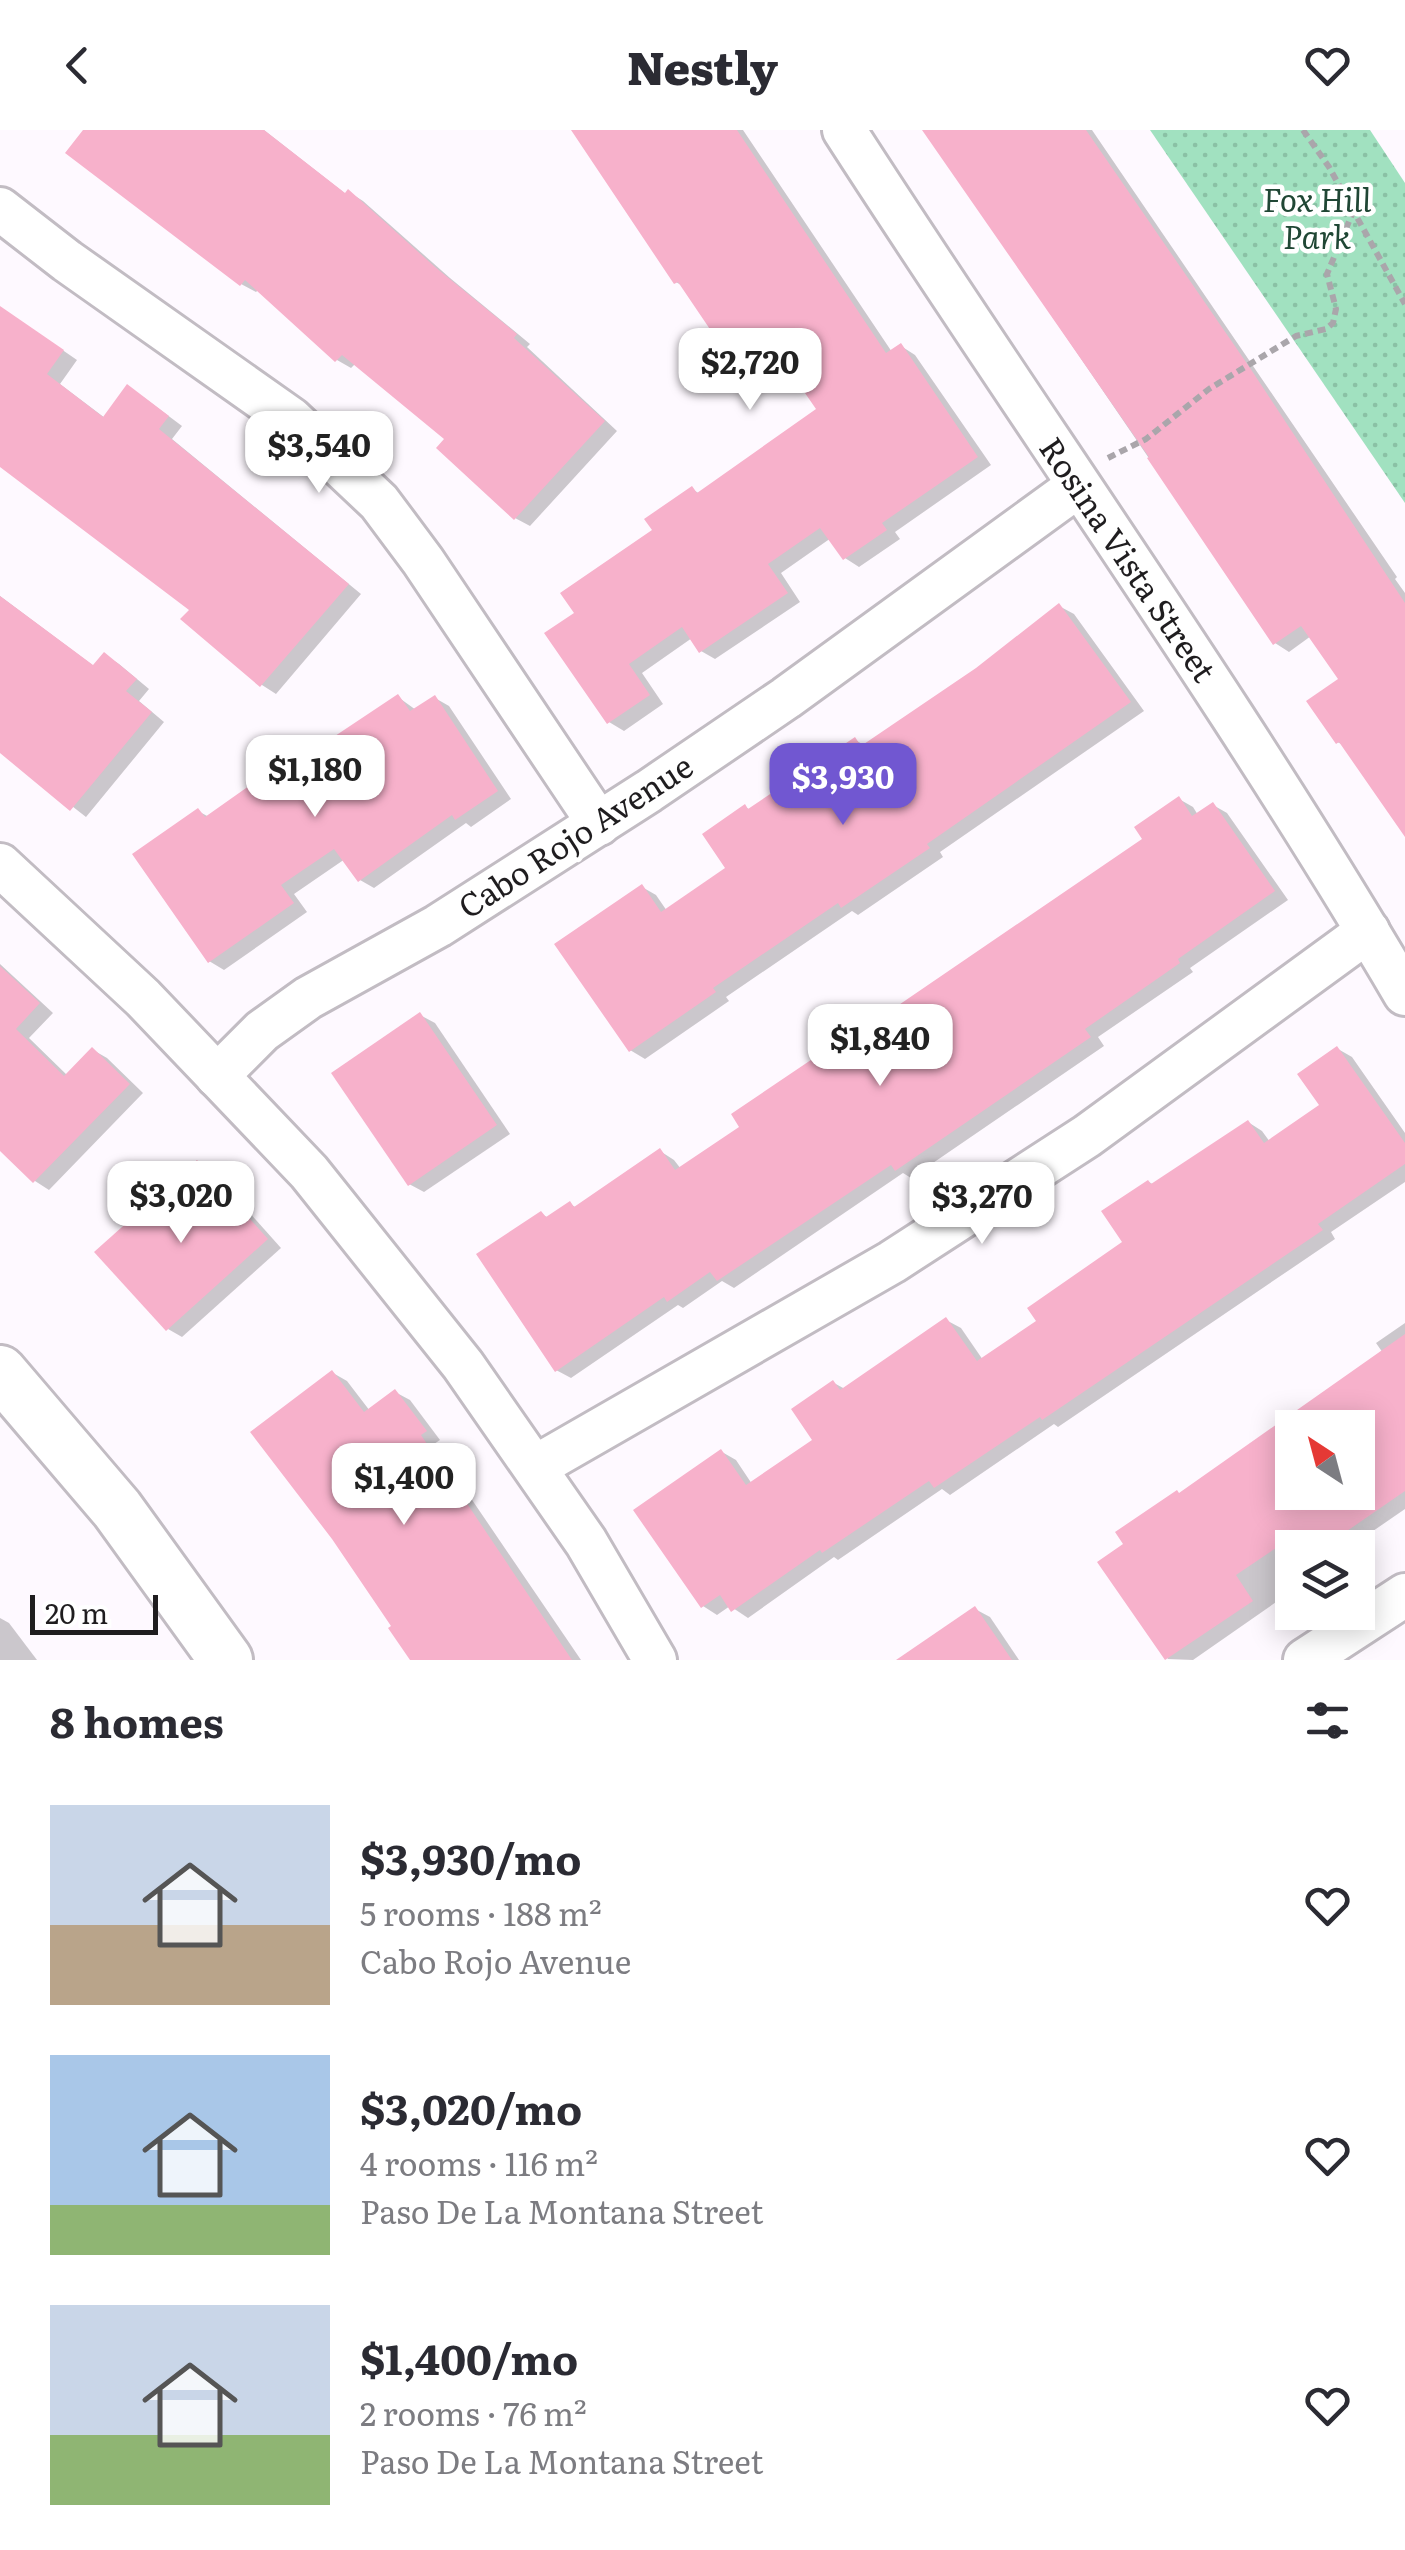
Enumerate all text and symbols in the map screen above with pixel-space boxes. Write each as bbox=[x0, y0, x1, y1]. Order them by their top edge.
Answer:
text: Nestly bbox=[627, 32, 778, 99]
icon: back bbox=[50, 38, 105, 93]
icon: heart bbox=[1300, 38, 1355, 93]
park label: Fox Hill Park bbox=[1263, 174, 1371, 259]
pin: $2,720 bbox=[669, 328, 831, 413]
text: $2,720 bbox=[701, 336, 799, 384]
pin: $3,540 bbox=[238, 411, 400, 496]
text: $3,540 bbox=[267, 419, 371, 467]
street label: Rosina Vista Street bbox=[1030, 426, 1229, 690]
pin: $1,180 bbox=[234, 735, 396, 820]
street label: Cabo Rojo Avenue bbox=[448, 740, 701, 928]
text: $1,180 bbox=[268, 743, 362, 791]
pin: $3,930 bbox=[762, 743, 924, 828]
text: $3,930 bbox=[791, 751, 895, 799]
pin: $1,840 bbox=[799, 1004, 961, 1089]
text: $1,840 bbox=[830, 1012, 930, 1060]
pin: $3,020 bbox=[100, 1161, 262, 1246]
pin: $3,270 bbox=[901, 1162, 1063, 1247]
text: $3,020 bbox=[129, 1169, 233, 1217]
text: $3,270 bbox=[931, 1170, 1033, 1218]
north arrow bbox=[1275, 1410, 1375, 1510]
map controls bbox=[1275, 1410, 1375, 1630]
pin: $1,400 bbox=[323, 1443, 485, 1528]
text: $1,400 bbox=[354, 1451, 454, 1499]
button: layers bbox=[1275, 1530, 1375, 1630]
scale bar bbox=[30, 1590, 158, 1634]
text: 20 m bbox=[45, 1591, 108, 1633]
text: 8 homes bbox=[50, 1689, 224, 1751]
icon: filters bbox=[1300, 1693, 1355, 1748]
text: $3,930/mo bbox=[360, 1826, 582, 1888]
icon: home bbox=[130, 1845, 250, 1965]
icon: heart bbox=[1300, 1878, 1355, 1933]
text: 5 rooms · 188 m² bbox=[360, 1888, 602, 1936]
text: Cabo Rojo Avenue bbox=[360, 1936, 631, 1984]
text: $3,020/mo bbox=[360, 2076, 582, 2138]
icon: home bbox=[130, 2095, 250, 2215]
icon: heart bbox=[1300, 2128, 1355, 2183]
text: 4 rooms · 116 m² bbox=[360, 2138, 598, 2186]
text: Paso De La Montana Street bbox=[360, 2186, 763, 2234]
text: $1,400/mo bbox=[360, 2326, 578, 2388]
icon: home bbox=[130, 2345, 250, 2465]
icon: heart bbox=[1300, 2378, 1355, 2433]
text: 2 rooms · 76 m² bbox=[360, 2388, 587, 2436]
text: Paso De La Montana Street bbox=[360, 2436, 763, 2484]

